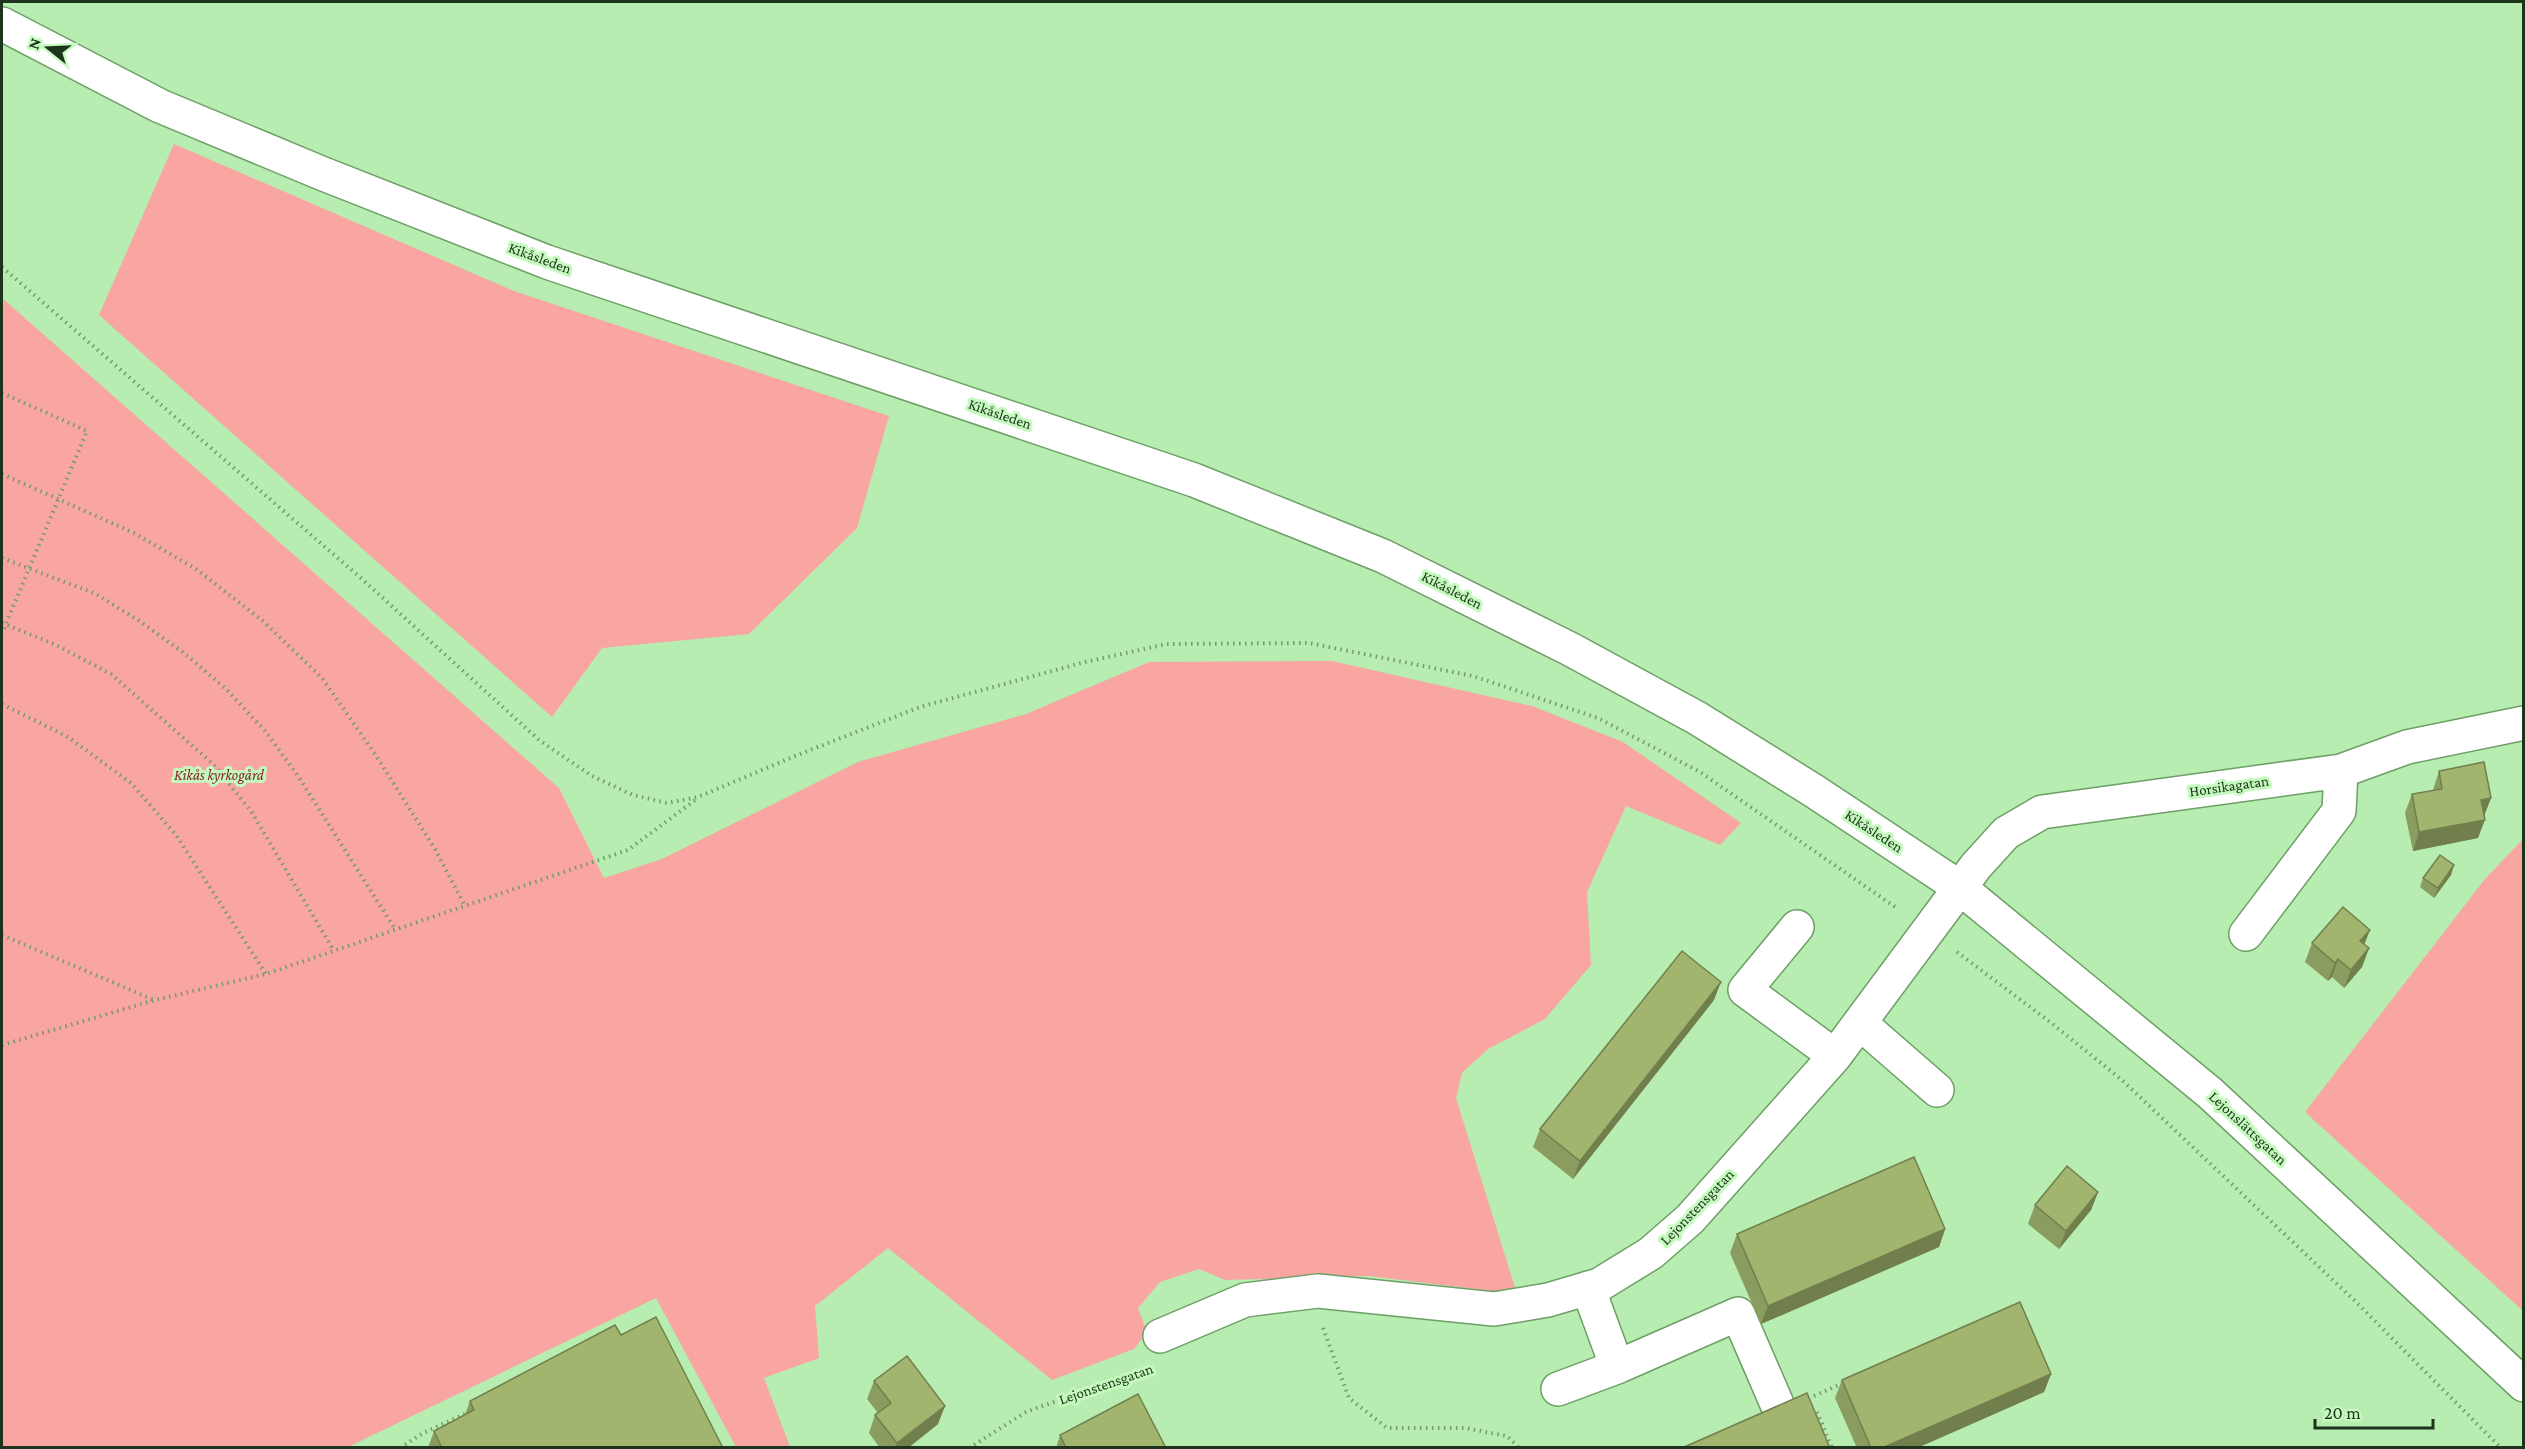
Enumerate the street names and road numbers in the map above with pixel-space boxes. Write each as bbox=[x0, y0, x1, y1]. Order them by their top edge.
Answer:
street label: Kikåsleden bbox=[506, 239, 574, 277]
street label: Kikåsleden bbox=[966, 396, 1034, 432]
street label: Kikåsleden bbox=[1419, 568, 1485, 612]
street label: Horsikagatan bbox=[2188, 772, 2270, 801]
street label: Kikåsleden bbox=[1842, 806, 1906, 856]
street label: Lejonslättsgatan bbox=[2205, 1088, 2290, 1169]
street label: Lejonstensgatan bbox=[1657, 1166, 1738, 1249]
street label: Lejonstensgatan bbox=[1057, 1360, 1156, 1409]

